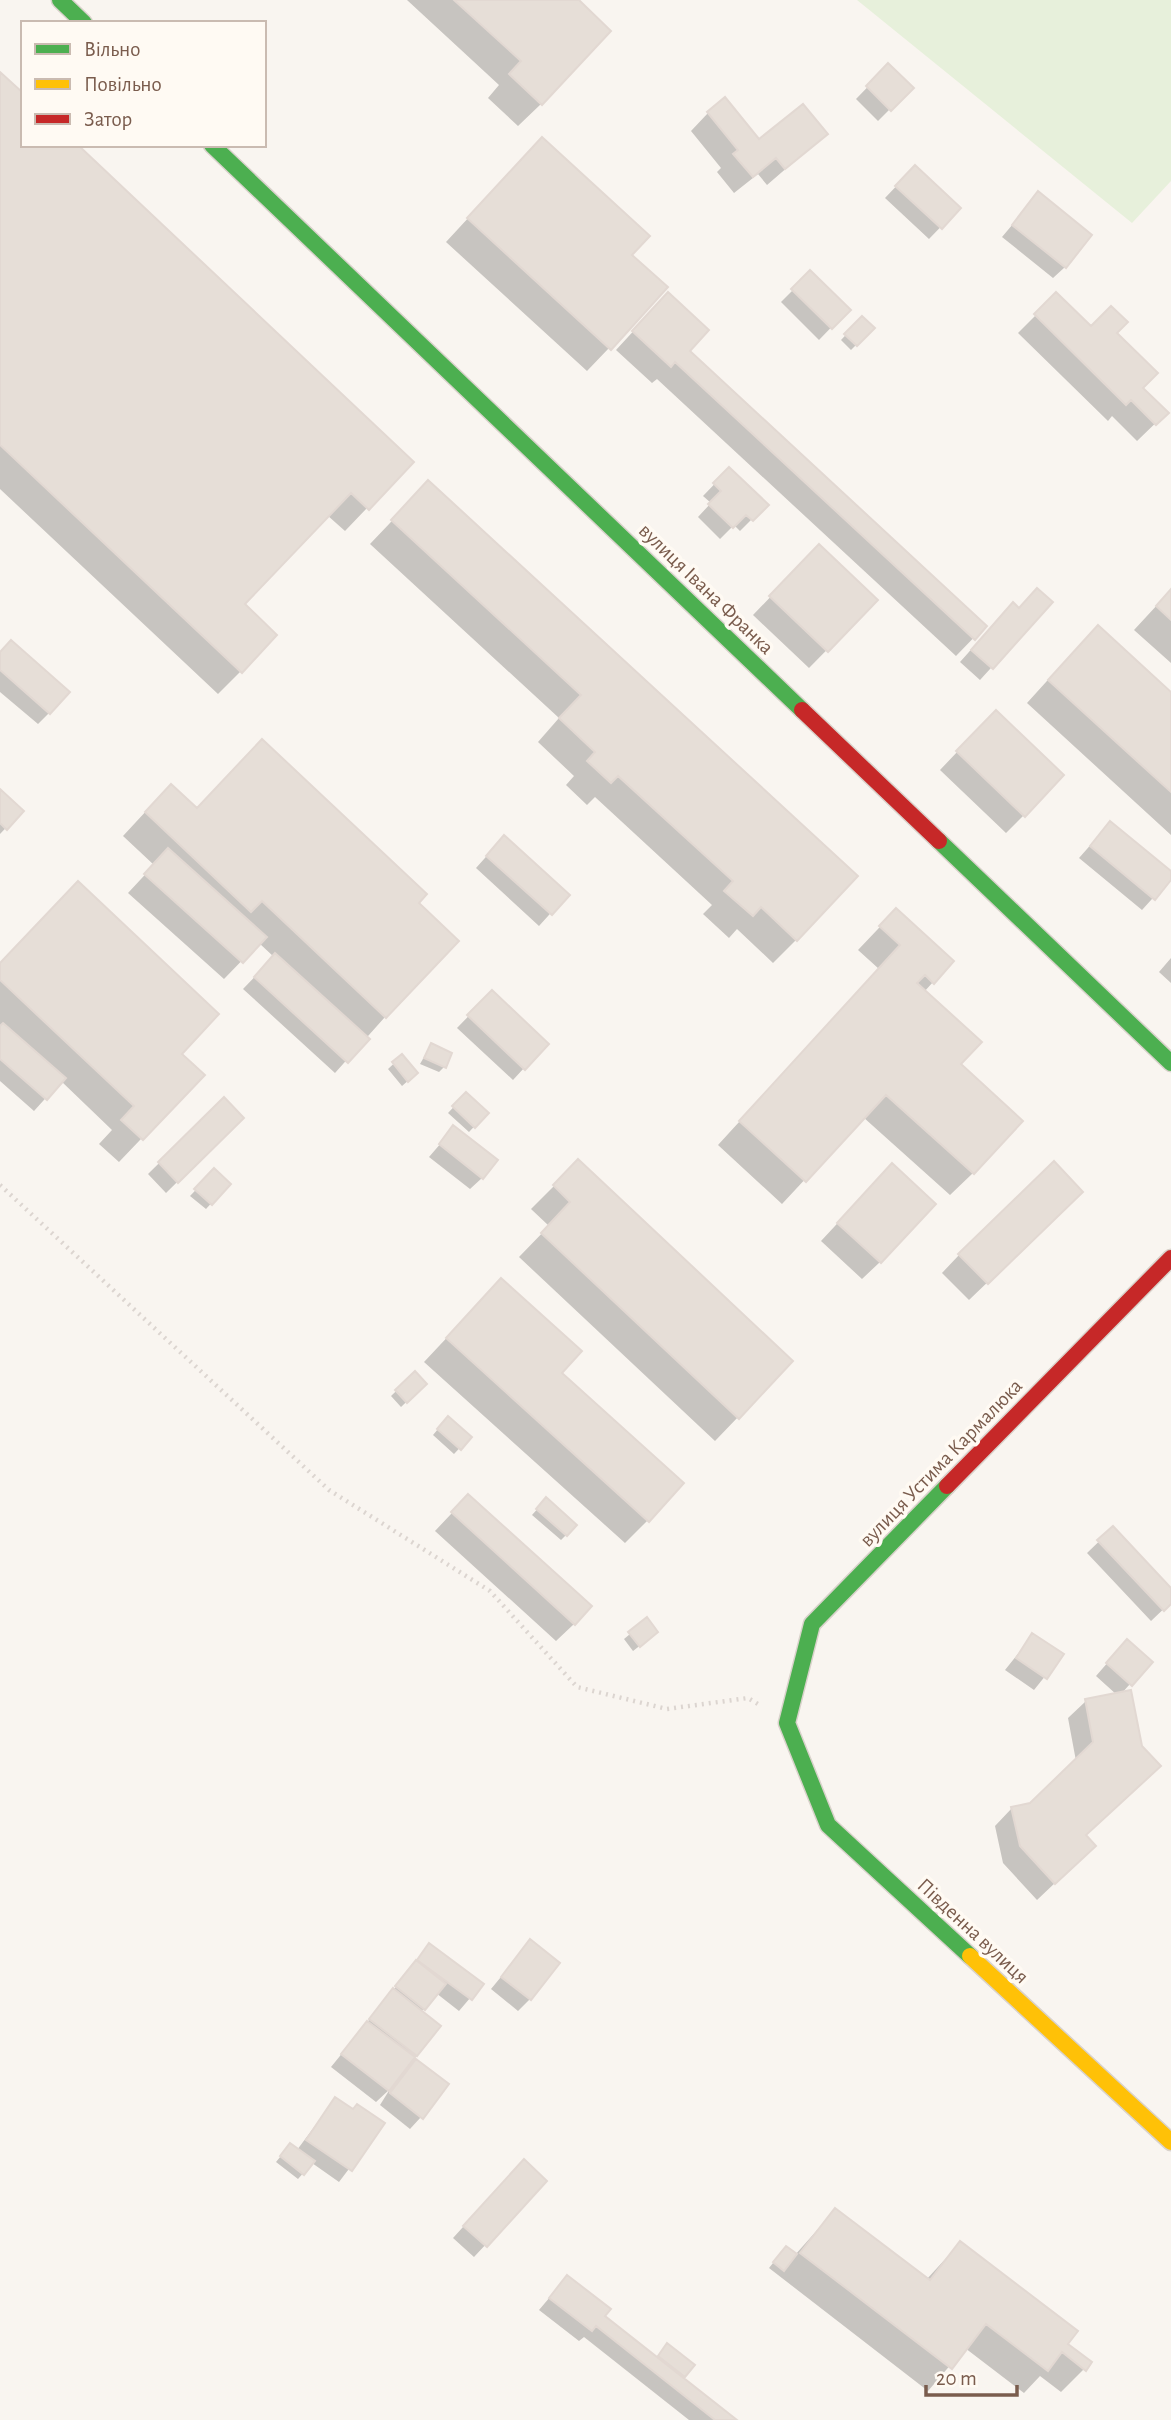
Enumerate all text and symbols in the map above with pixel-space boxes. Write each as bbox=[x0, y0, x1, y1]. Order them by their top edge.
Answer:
legend bbox=[21, 21, 266, 147]
text: Вільно bbox=[84, 39, 140, 60]
text: Повільно bbox=[84, 74, 162, 95]
text: Затор bbox=[84, 109, 132, 130]
street label: вулиця Івана Франка bbox=[635, 520, 778, 659]
street label: вулиця Устима Кармалюка bbox=[856, 1375, 1027, 1551]
street label: Південна вулиця bbox=[913, 1874, 1033, 1988]
scale bar bbox=[926, 2354, 1017, 2398]
text: 20 m bbox=[936, 2368, 977, 2389]

